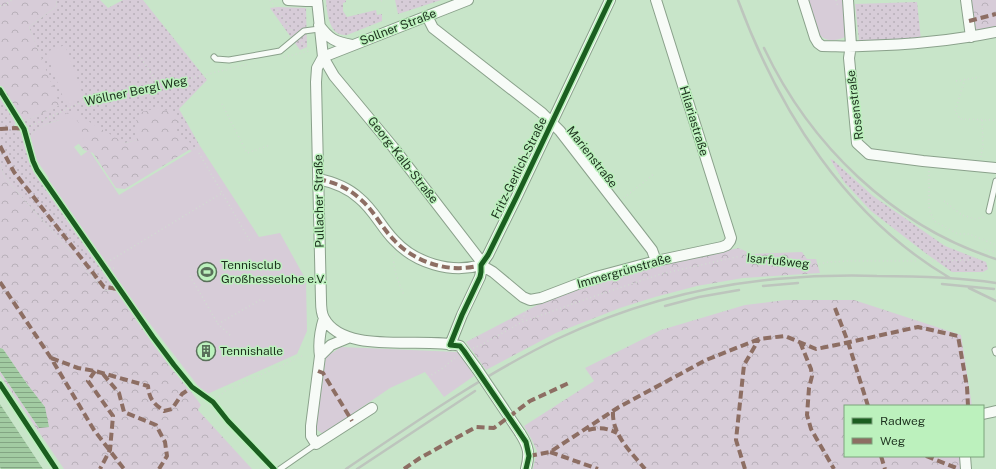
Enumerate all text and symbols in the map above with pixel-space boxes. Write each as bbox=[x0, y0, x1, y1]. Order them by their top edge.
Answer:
street label: Sollner Straße bbox=[358, 6, 438, 48]
street label: Rosenstraße bbox=[844, 69, 866, 141]
street label: Wöllner Bergl Weg bbox=[84, 73, 188, 109]
street label: Hilariastraße bbox=[677, 84, 711, 158]
street label: Georg-Kalb-Straße bbox=[365, 114, 441, 206]
street label: Fritz-Gerlich-Straße bbox=[488, 115, 550, 221]
street label: Marienstraße bbox=[564, 123, 620, 191]
street label: Pullacher Straße bbox=[311, 154, 327, 248]
street label: Immergrünstraße bbox=[575, 251, 673, 291]
street label: Isarfußweg bbox=[746, 251, 810, 271]
place label: Tennisclub Großhesselohe e.V. bbox=[221, 258, 327, 286]
sports icon: Tennisclub Großhesselohe e.V. bbox=[196, 261, 218, 283]
building icon: Tennishalle bbox=[195, 340, 217, 362]
place label: Tennishalle bbox=[220, 344, 283, 358]
legend bbox=[844, 405, 984, 457]
text: Radweg bbox=[880, 414, 925, 428]
text: Weg bbox=[880, 434, 905, 448]

